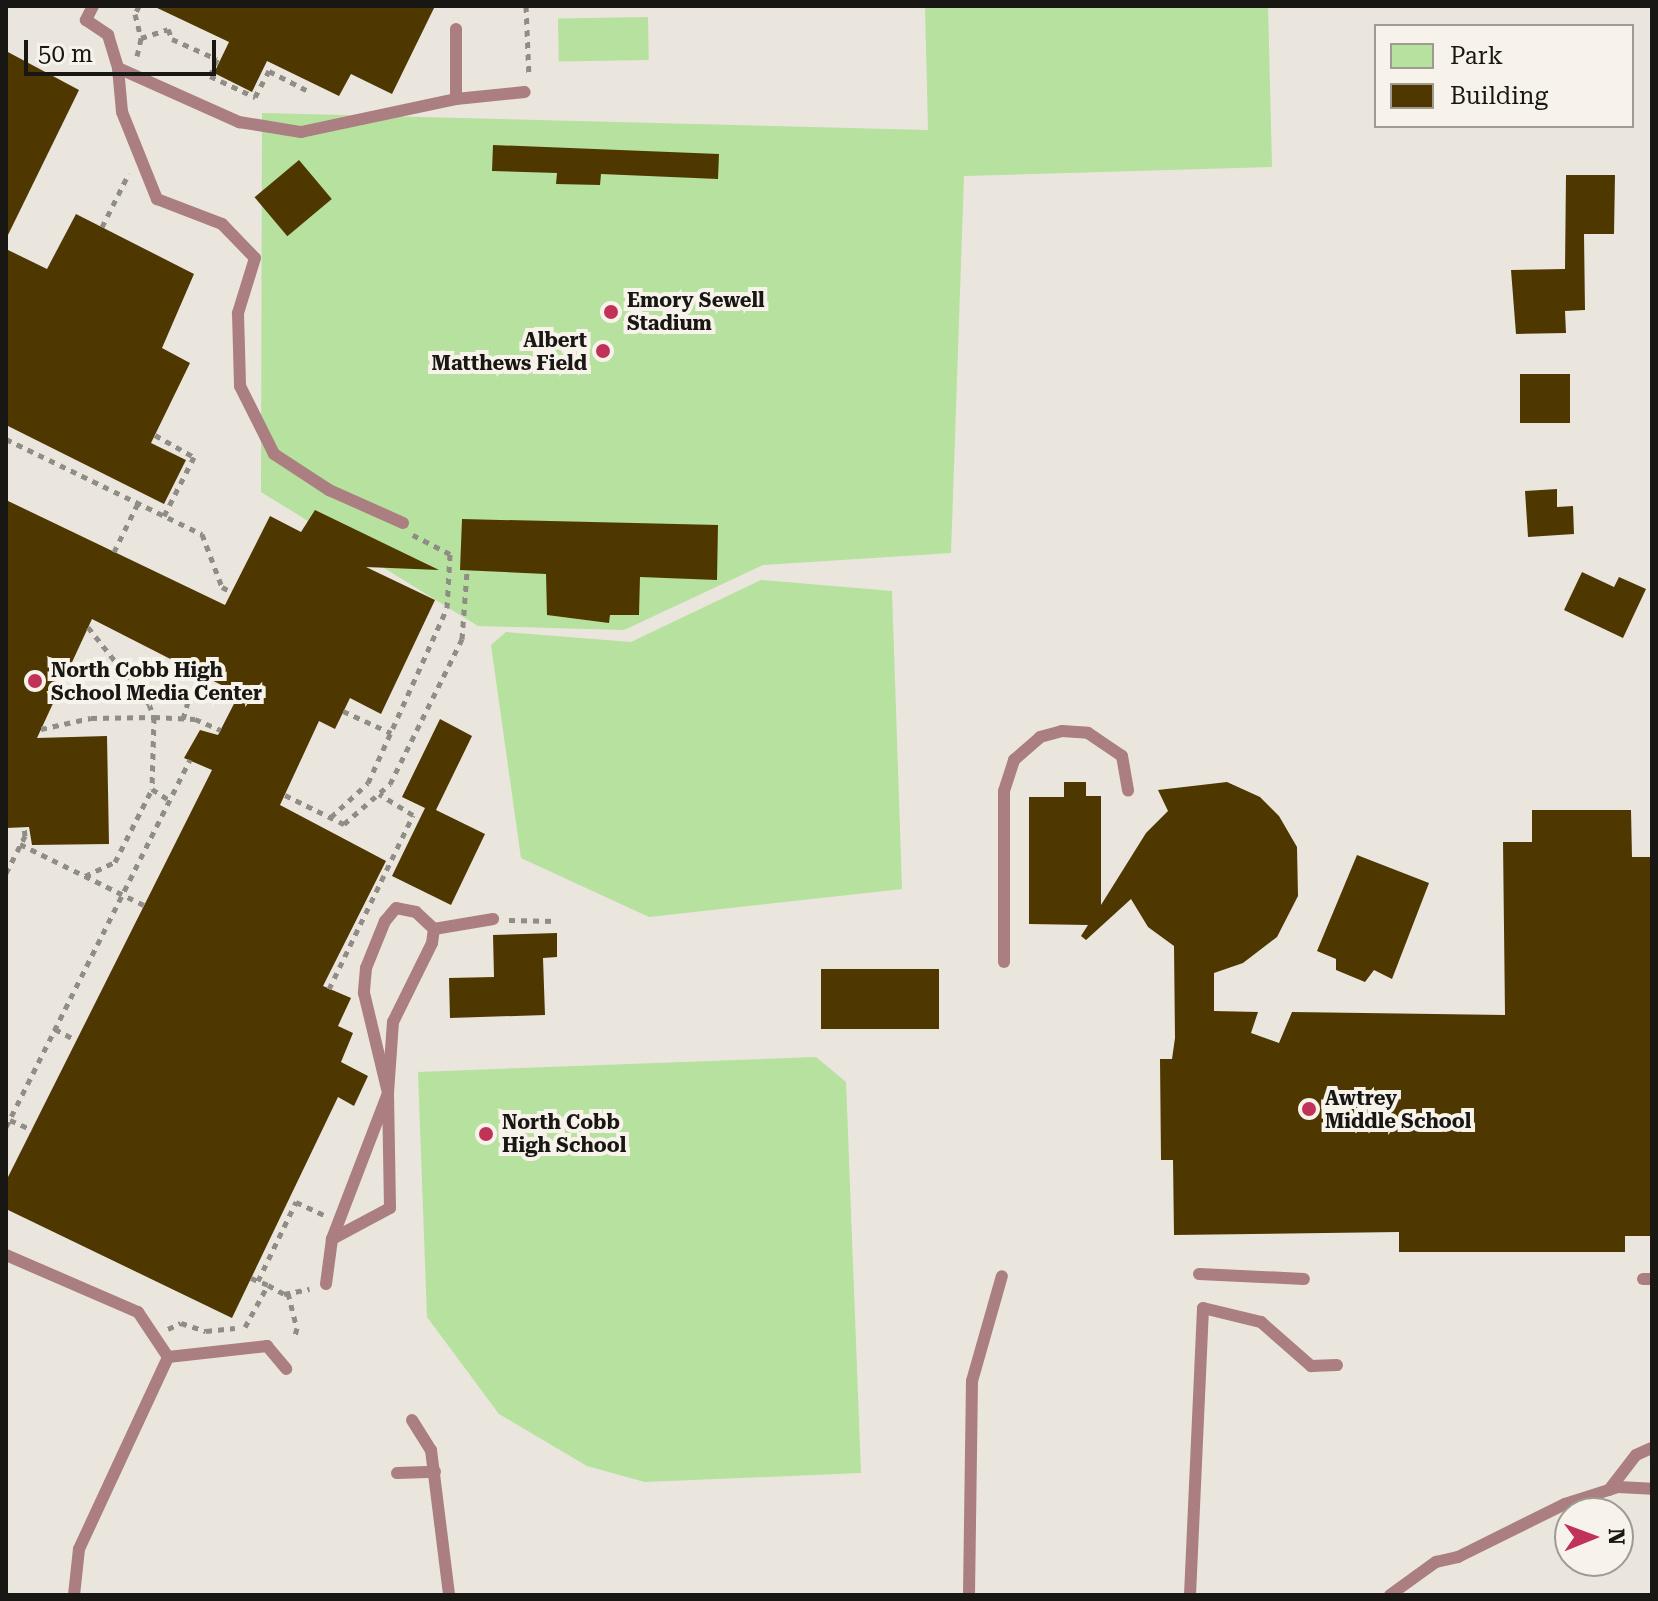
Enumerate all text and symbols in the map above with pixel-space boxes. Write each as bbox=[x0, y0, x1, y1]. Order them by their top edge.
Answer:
scale bar bbox=[28, 24, 220, 74]
legend bbox=[1374, 24, 1634, 128]
text: 50 m bbox=[38, 40, 93, 68]
text: Park bbox=[1450, 42, 1503, 70]
text: Building bbox=[1450, 82, 1548, 110]
place label: Emory Sewell Stadium bbox=[627, 288, 765, 335]
marker: Emory Sewell Stadium bbox=[602, 303, 620, 321]
place label: Albert Matthews Field bbox=[432, 328, 587, 375]
marker: Albert Matthews Field bbox=[594, 342, 612, 360]
place label: North Cobb High School Media Center bbox=[51, 658, 262, 705]
marker: North Cobb High School Media Center bbox=[26, 672, 44, 690]
place label: Awtrey Middle School bbox=[1325, 1086, 1471, 1133]
marker: Awtrey Middle School bbox=[1300, 1100, 1318, 1118]
place label: North Cobb High School bbox=[502, 1110, 626, 1157]
marker: North Cobb High School bbox=[477, 1125, 495, 1143]
north arrow bbox=[1554, 1497, 1634, 1577]
text: N bbox=[1604, 1528, 1629, 1545]

